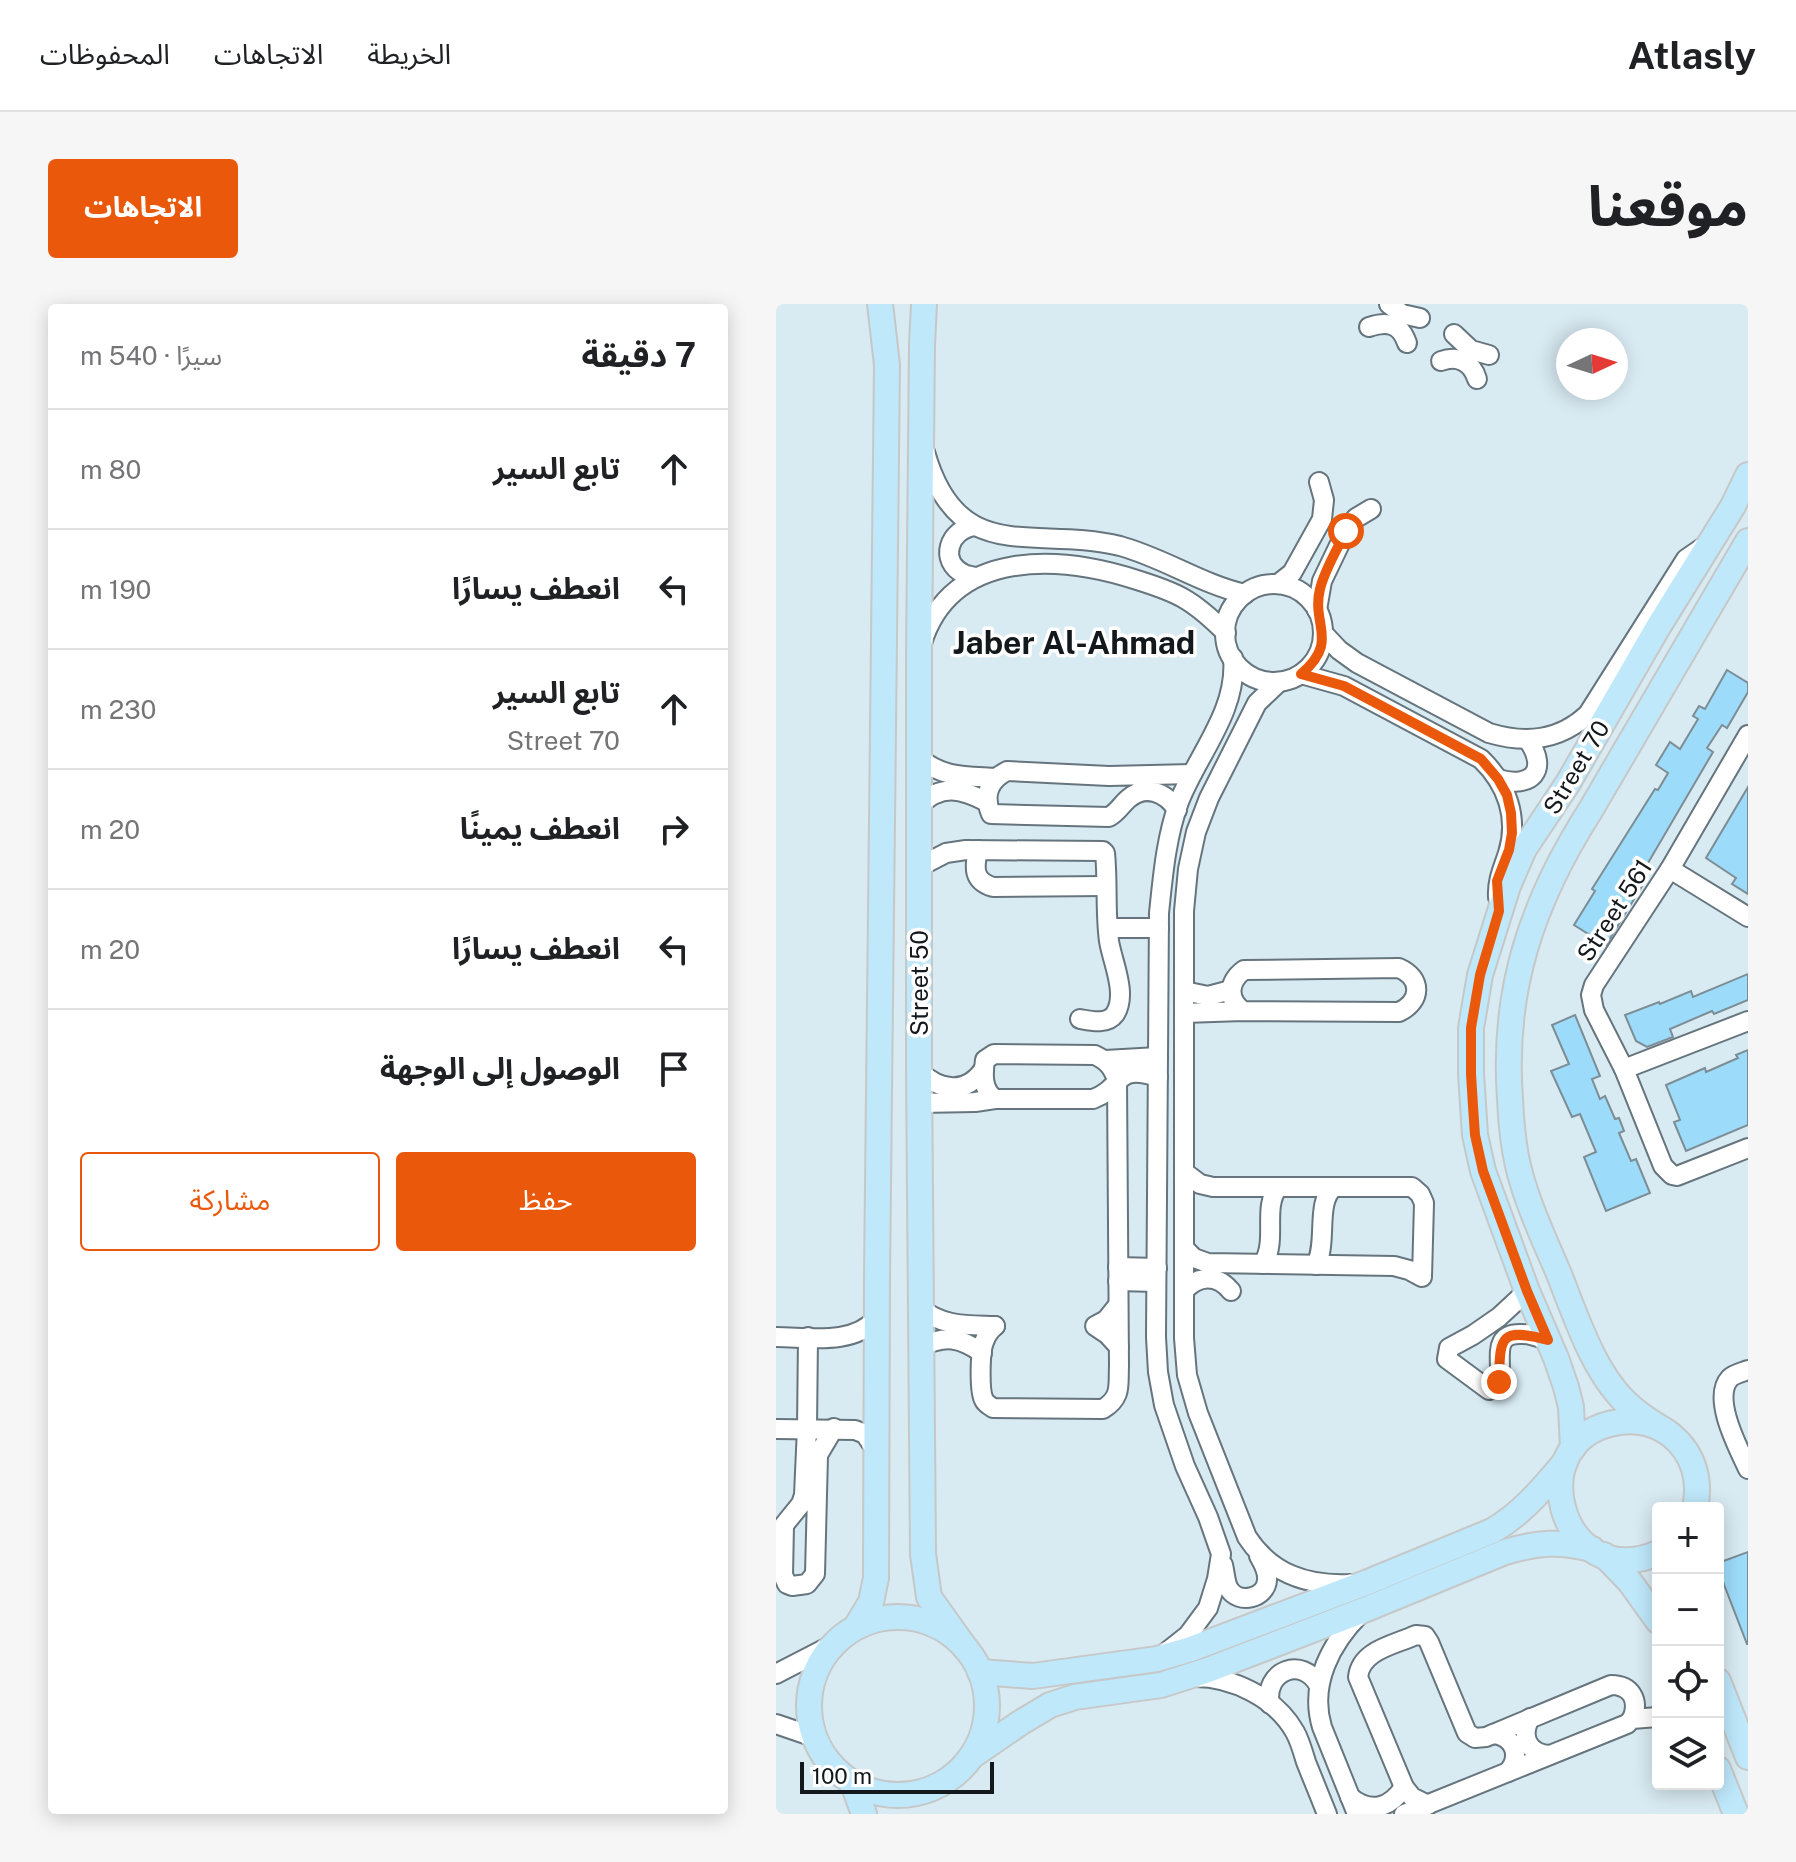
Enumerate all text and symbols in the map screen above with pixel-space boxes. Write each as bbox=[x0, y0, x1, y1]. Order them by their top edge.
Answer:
text: Atlasly bbox=[1628, 33, 1756, 78]
text: المحفوظات bbox=[40, 37, 170, 70]
text: الاتجاهات bbox=[214, 37, 323, 70]
text: الخريطة bbox=[367, 37, 451, 70]
button: الاتجاهات bbox=[48, 159, 238, 258]
text: موقعنا bbox=[1588, 173, 1748, 239]
north arrow bbox=[1556, 328, 1628, 400]
text: 7 دقيقة bbox=[581, 335, 696, 375]
text: سيرًا · 540 m bbox=[80, 340, 222, 371]
icon: ahead bbox=[652, 447, 696, 491]
text: تابع السير bbox=[493, 450, 620, 486]
text: 80 m bbox=[80, 454, 141, 485]
route start bbox=[1328, 513, 1364, 549]
icon: left bbox=[652, 567, 696, 611]
text: انعطف يسارًا bbox=[452, 570, 620, 606]
text: 190 m bbox=[80, 574, 151, 605]
district label: Jaber Al-Ahmad bbox=[953, 624, 1195, 661]
text: تابع السير bbox=[493, 674, 620, 710]
icon: ahead bbox=[652, 687, 696, 731]
text: 230 m bbox=[80, 694, 156, 725]
street label: Street 70 bbox=[1537, 715, 1615, 819]
text: Street 70 bbox=[507, 725, 620, 756]
icon: right bbox=[652, 807, 696, 851]
text: انعطف يمينًا bbox=[460, 810, 620, 846]
text: 20 m bbox=[80, 814, 140, 845]
street label: Street 561 bbox=[1571, 854, 1657, 966]
icon: left bbox=[652, 927, 696, 971]
text: انعطف يسارًا bbox=[452, 930, 620, 966]
street label: Street 50 bbox=[905, 930, 933, 1036]
text: 20 m bbox=[80, 934, 140, 965]
icon: arrive bbox=[652, 1047, 696, 1091]
text: الوصول إلى الوجهة bbox=[380, 1050, 620, 1086]
button: مشاركة bbox=[80, 1152, 380, 1251]
button: حفظ bbox=[396, 1152, 696, 1251]
route end bbox=[1481, 1364, 1517, 1400]
map controls bbox=[1652, 1502, 1724, 1790]
button: + bbox=[1652, 1502, 1724, 1574]
button: − bbox=[1652, 1574, 1724, 1646]
button: locate bbox=[1652, 1646, 1724, 1718]
button: layers bbox=[1652, 1718, 1724, 1790]
scale bar bbox=[800, 1758, 994, 1794]
text: 100 m bbox=[812, 1763, 872, 1789]

